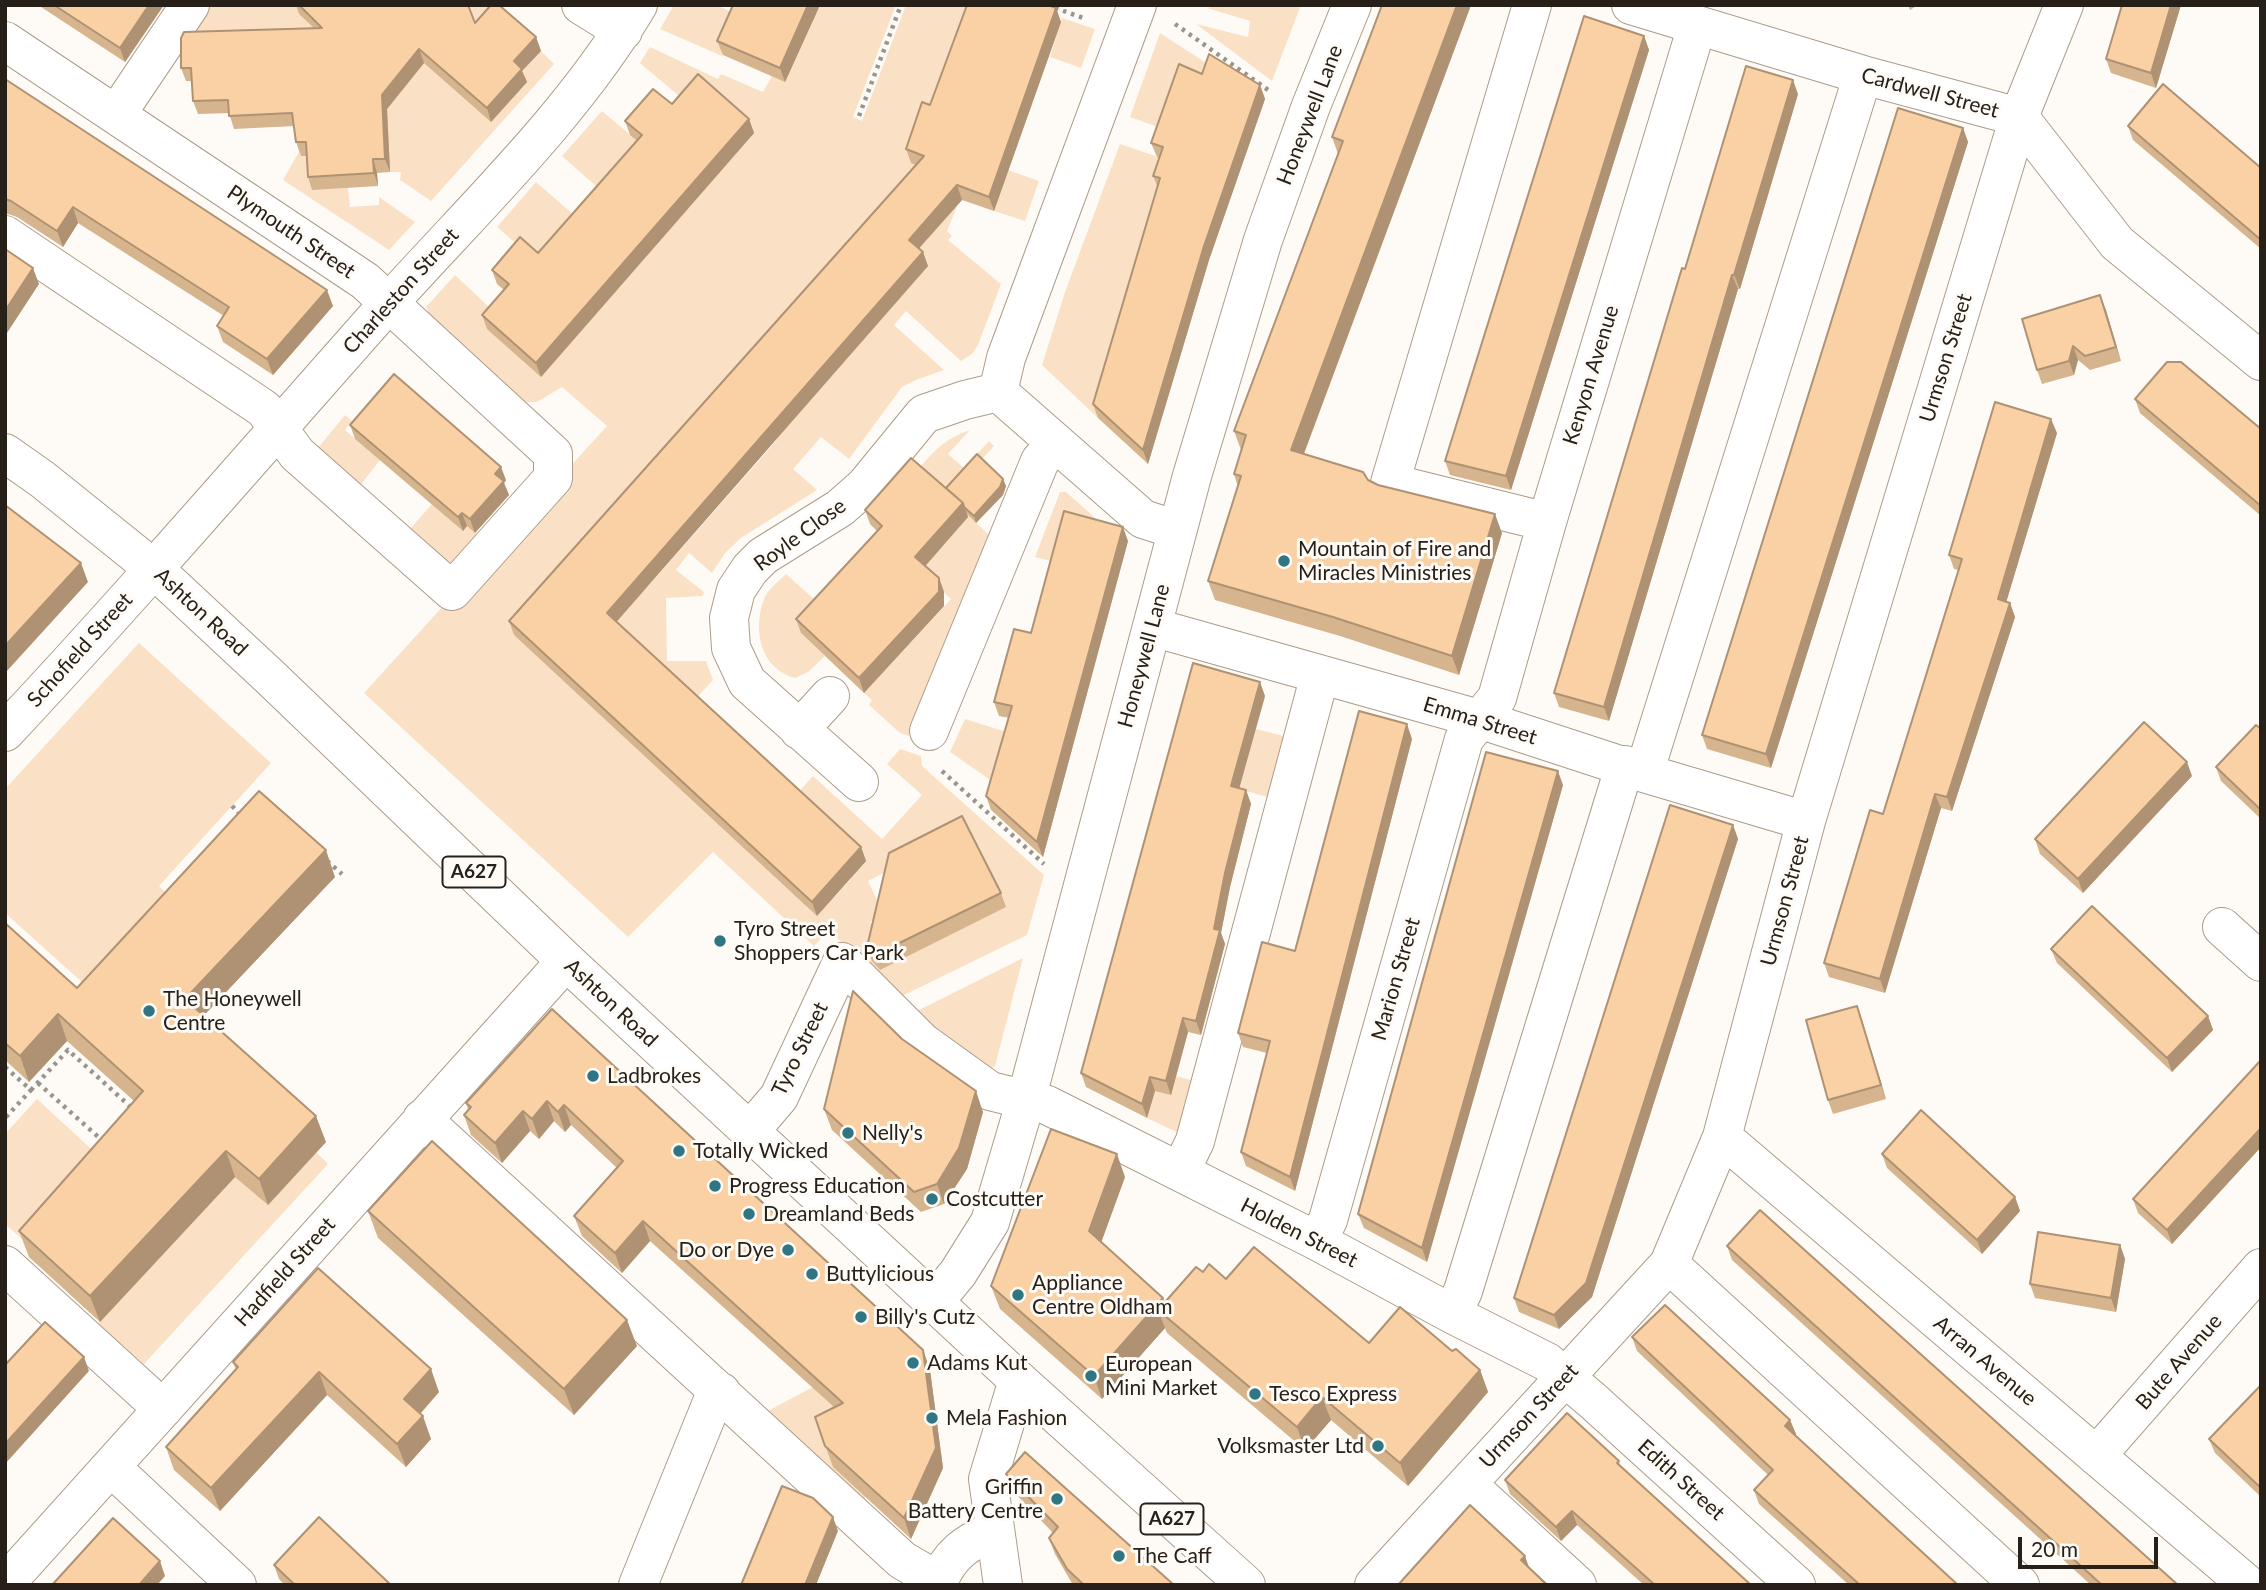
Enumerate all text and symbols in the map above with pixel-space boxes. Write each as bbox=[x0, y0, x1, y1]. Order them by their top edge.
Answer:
street label: Honeywell Lane bbox=[1272, 42, 1348, 188]
street label: Cardwell Street bbox=[1858, 63, 2002, 123]
street label: Plymouth Street bbox=[222, 180, 360, 284]
street label: Charleston Street bbox=[338, 223, 464, 359]
street label: Urmson Street bbox=[1914, 291, 1978, 425]
street label: Kenyon Avenue bbox=[1558, 302, 1624, 448]
street label: Royle Close bbox=[749, 493, 851, 577]
place label: Mountain of Fire and Miracles Ministries bbox=[1298, 536, 1491, 586]
marker: Mountain of Fire and Miracles Ministries bbox=[1276, 553, 1292, 569]
street label: Ashton Road bbox=[149, 563, 253, 661]
street label: Honeywell Lane bbox=[1113, 581, 1175, 731]
street label: Schofield Street bbox=[22, 588, 138, 712]
street label: Emma Street bbox=[1420, 692, 1540, 750]
street label: Urmson Street bbox=[1756, 833, 1814, 969]
road number: A627 bbox=[442, 856, 505, 888]
street label: Marion Street bbox=[1366, 915, 1426, 1043]
place label: Tyro Street Shoppers Car Park bbox=[734, 916, 904, 966]
marker: Tyro Street Shoppers Car Park bbox=[712, 933, 728, 949]
street label: Ashton Road bbox=[559, 954, 663, 1052]
place label: The Honeywell Centre bbox=[163, 986, 302, 1036]
street label: Tyro Street bbox=[766, 998, 834, 1100]
marker: The Honeywell Centre bbox=[141, 1003, 157, 1019]
place label: Ladbrokes bbox=[607, 1063, 701, 1089]
marker: Ladbrokes bbox=[585, 1068, 601, 1084]
place label: Nelly's bbox=[862, 1120, 923, 1146]
marker: Nelly's bbox=[840, 1125, 856, 1141]
place label: Totally Wicked bbox=[693, 1138, 828, 1164]
marker: Totally Wicked bbox=[671, 1143, 687, 1159]
place label: Progress Education bbox=[729, 1173, 905, 1199]
marker: Progress Education bbox=[707, 1178, 723, 1194]
place label: Costcutter bbox=[946, 1186, 1043, 1212]
marker: Costcutter bbox=[924, 1191, 940, 1207]
street label: Holden Street bbox=[1236, 1193, 1362, 1273]
place label: Dreamland Beds bbox=[763, 1201, 914, 1227]
marker: Dreamland Beds bbox=[741, 1206, 757, 1222]
street label: Hadfield Street bbox=[229, 1212, 341, 1332]
place label: Do or Dye bbox=[678, 1237, 774, 1263]
marker: Do or Dye bbox=[780, 1242, 796, 1258]
place label: Buttylicious bbox=[826, 1261, 934, 1287]
marker: Buttylicious bbox=[804, 1266, 820, 1282]
place label: Appliance Centre Oldham bbox=[1032, 1270, 1172, 1320]
marker: Appliance Centre Oldham bbox=[1010, 1287, 1026, 1303]
place label: Billy's Cutz bbox=[875, 1304, 975, 1330]
marker: Billy's Cutz bbox=[853, 1309, 869, 1325]
street label: Bute Avenue bbox=[2131, 1309, 2227, 1415]
street label: Arran Avenue bbox=[1929, 1311, 2041, 1411]
place label: Adams Kut bbox=[927, 1350, 1028, 1376]
place label: European Mini Market bbox=[1105, 1351, 1217, 1401]
marker: Adams Kut bbox=[905, 1355, 921, 1371]
street label: Urmson Street bbox=[1474, 1359, 1584, 1473]
marker: European Mini Market bbox=[1083, 1368, 1099, 1384]
place label: Tesco Express bbox=[1269, 1381, 1397, 1407]
marker: Tesco Express bbox=[1247, 1386, 1263, 1402]
place label: Mela Fashion bbox=[946, 1405, 1067, 1431]
marker: Mela Fashion bbox=[924, 1410, 940, 1426]
place label: Volksmaster Ltd bbox=[1217, 1433, 1364, 1459]
street label: Edith Street bbox=[1632, 1434, 1730, 1526]
marker: Volksmaster Ltd bbox=[1370, 1438, 1386, 1454]
place label: Griffin Battery Centre bbox=[908, 1474, 1043, 1524]
marker: Griffin Battery Centre bbox=[1049, 1491, 1065, 1507]
road number: A627 bbox=[1140, 1504, 1204, 1534]
scale bar bbox=[2021, 1524, 2161, 1568]
text: 20 m bbox=[2031, 1536, 2078, 1561]
place label: The Caff bbox=[1133, 1543, 1212, 1569]
marker: The Caff bbox=[1111, 1548, 1127, 1564]

